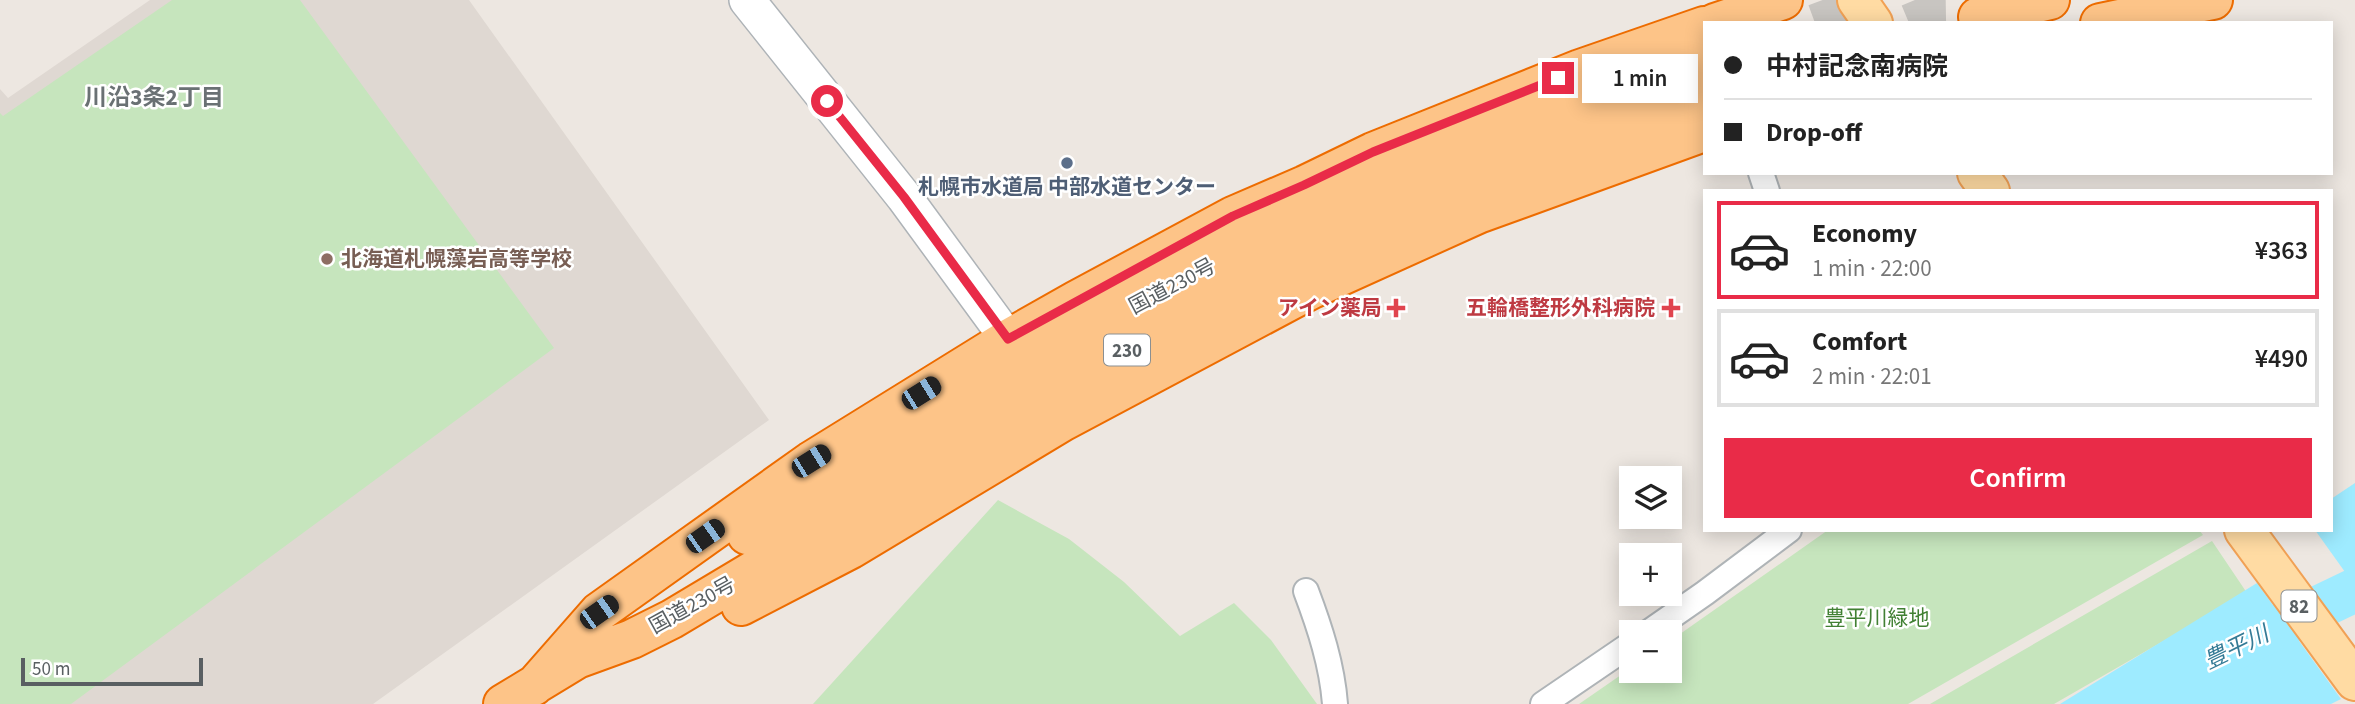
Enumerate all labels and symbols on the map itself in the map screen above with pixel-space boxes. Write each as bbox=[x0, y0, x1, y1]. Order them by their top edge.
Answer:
callout: 1 min bbox=[1582, 54, 1698, 102]
route end bbox=[1542, 62, 1574, 94]
district label: 川沿3条2丁目 bbox=[84, 81, 224, 114]
route start bbox=[811, 85, 843, 117]
marker: 札幌市水道局 中部水道センター bbox=[1059, 155, 1075, 171]
place label: 札幌市水道局 中部水道センター bbox=[918, 172, 1216, 202]
place label: 北海道札幌藻岩高等学校 bbox=[341, 244, 572, 274]
marker: 北海道札幌藻岩高等学校 bbox=[319, 251, 335, 267]
street label: 国道230号 bbox=[1123, 251, 1221, 321]
place label: アイン薬局 bbox=[1278, 293, 1382, 323]
place label: 五輪橋整形外科病院 bbox=[1466, 293, 1655, 323]
marker: 五輪橋整形外科病院 bbox=[1661, 298, 1681, 318]
marker: アイン薬局 bbox=[1388, 300, 1404, 316]
road number: 230 bbox=[1104, 334, 1150, 366]
car bbox=[898, 373, 945, 413]
car bbox=[788, 441, 835, 481]
car bbox=[682, 515, 729, 557]
street label: 国道230号 bbox=[643, 569, 741, 641]
road number: 82 bbox=[2282, 590, 2316, 622]
car bbox=[576, 591, 623, 633]
park label: 豊平川緑地 bbox=[1825, 603, 1930, 633]
water label: 豊平川 bbox=[2198, 616, 2277, 677]
scale bar bbox=[21, 655, 203, 687]

